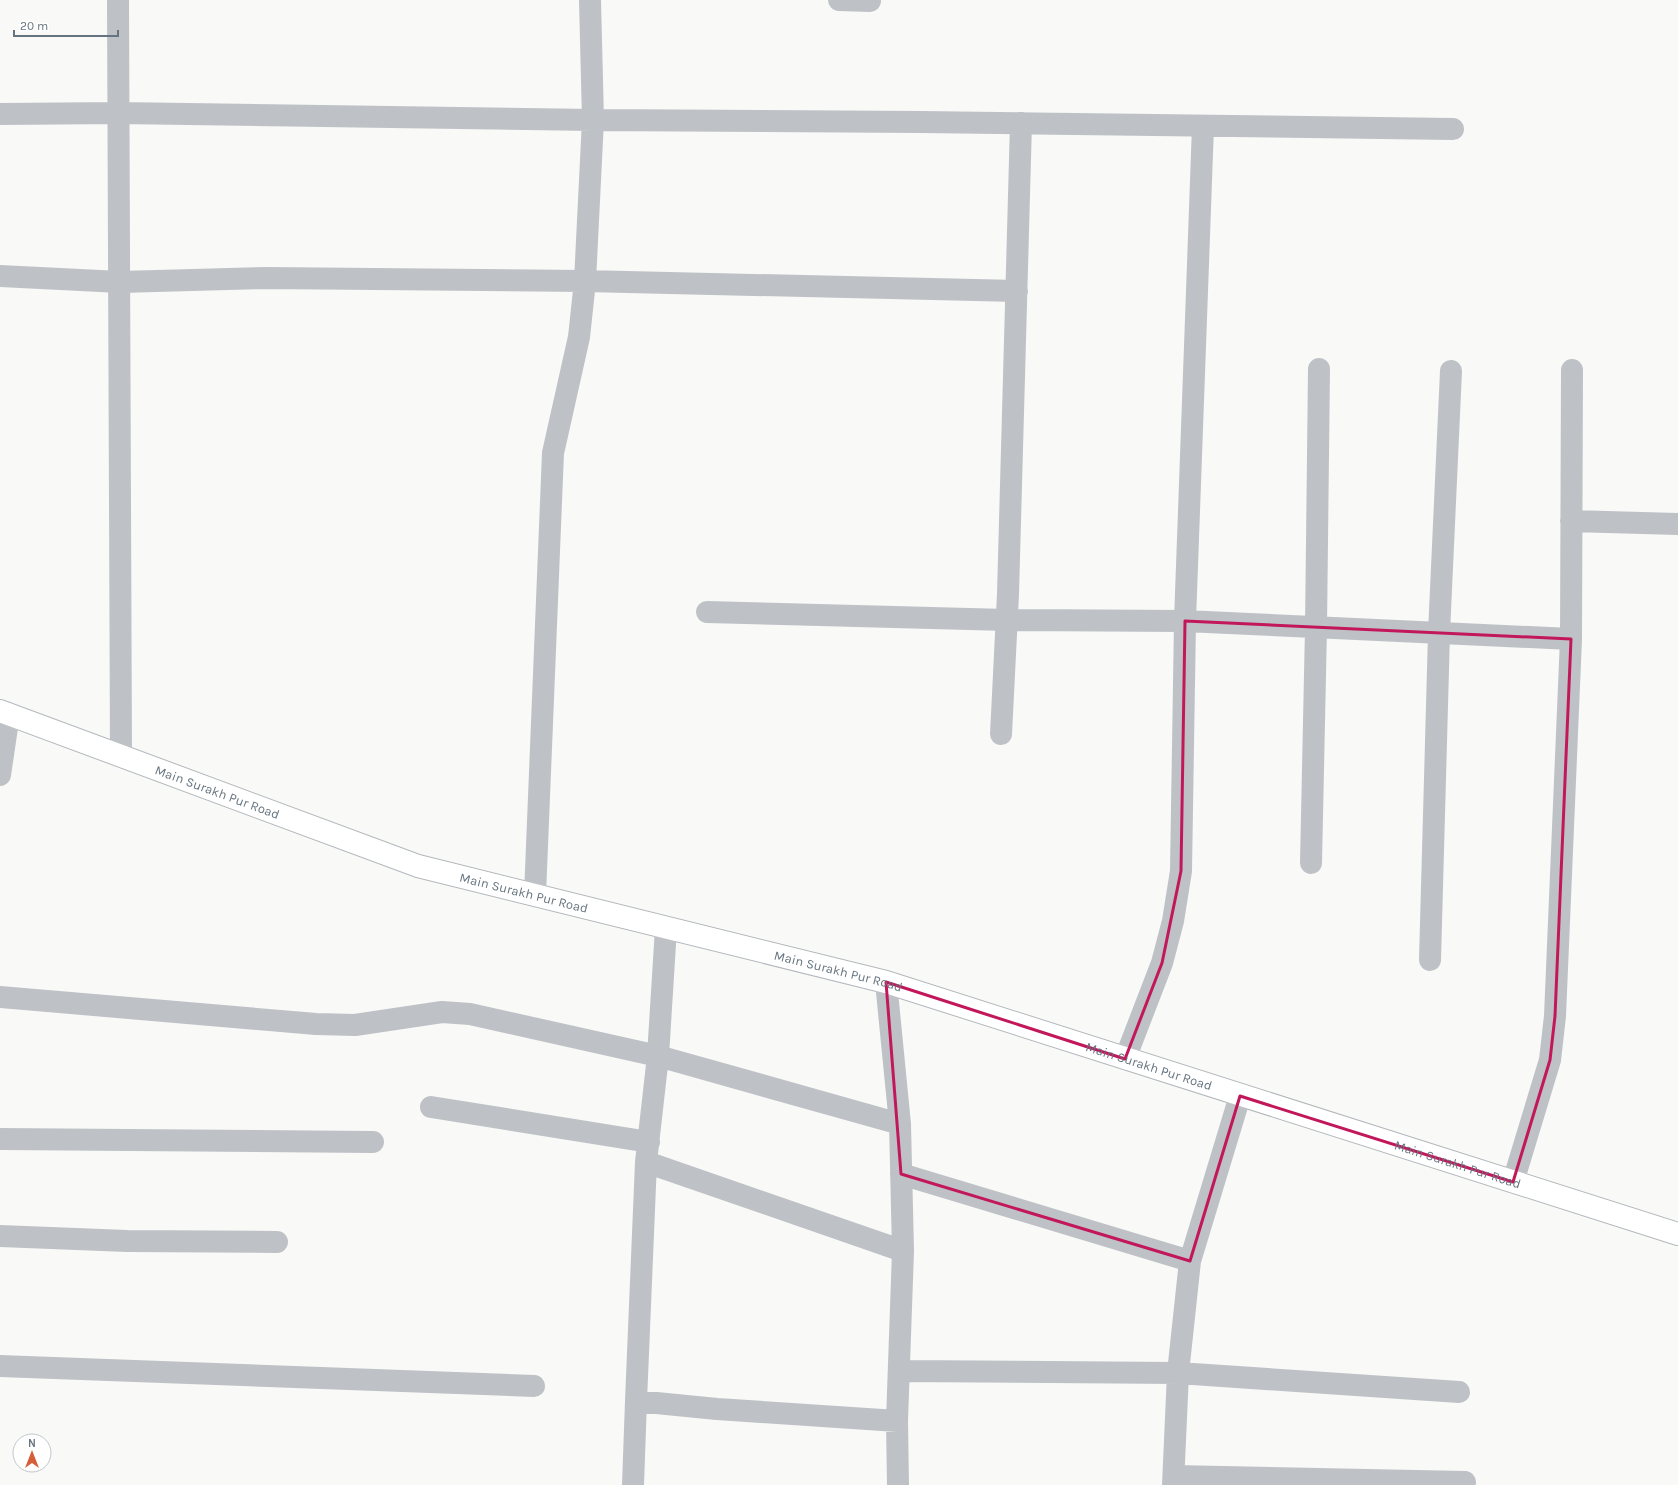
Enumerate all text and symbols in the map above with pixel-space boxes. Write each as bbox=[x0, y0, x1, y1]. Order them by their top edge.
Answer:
scale bar bbox=[14, 12, 118, 38]
text: 20 m bbox=[20, 19, 48, 33]
street label: Main Surakh Pur Road bbox=[153, 762, 282, 822]
street label: Main Surakh Pur Road bbox=[458, 870, 590, 916]
street label: Main Surakh Pur Road bbox=[773, 948, 904, 995]
street label: Main Surakh Pur Road bbox=[1084, 1039, 1214, 1093]
street label: Main Surakh Pur Road bbox=[1393, 1137, 1523, 1192]
north arrow bbox=[12, 1433, 52, 1473]
text: N bbox=[28, 1437, 36, 1450]

